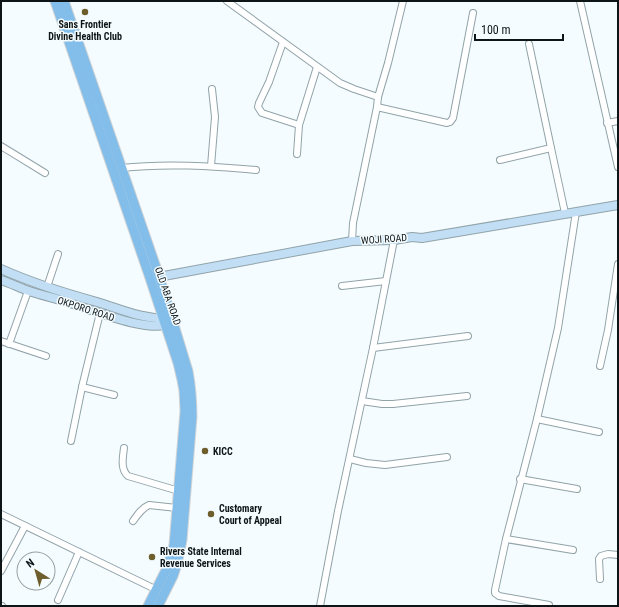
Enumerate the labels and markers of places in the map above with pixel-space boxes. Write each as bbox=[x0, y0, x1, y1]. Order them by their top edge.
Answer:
marker: Sans Frontier Divine Health Club bbox=[80, 7, 90, 17]
place label: Sans Frontier Divine Health Club bbox=[48, 19, 122, 42]
marker: KICC bbox=[200, 446, 210, 456]
place label: KICC bbox=[213, 446, 233, 457]
place label: Customary Court of Appeal bbox=[219, 503, 282, 526]
marker: Customary Court of Appeal bbox=[206, 509, 216, 519]
place label: Rivers State Internal Revenue Services bbox=[160, 546, 242, 569]
marker: Rivers State Internal Revenue Services bbox=[147, 552, 157, 562]

